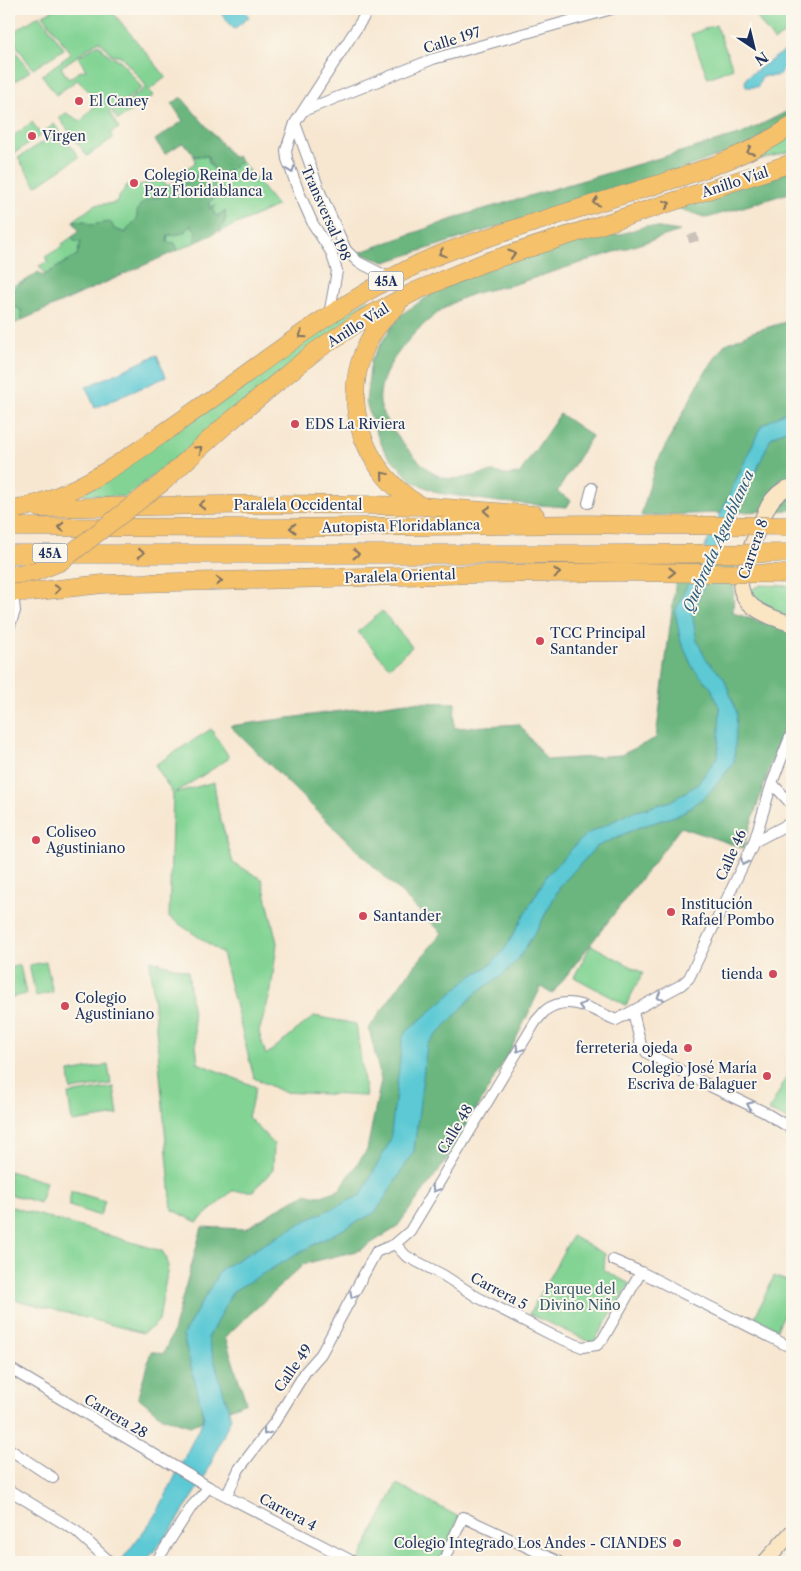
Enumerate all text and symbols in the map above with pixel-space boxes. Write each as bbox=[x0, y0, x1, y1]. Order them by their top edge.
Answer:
north arrow bbox=[728, 22, 778, 72]
street label: Calle 197 bbox=[421, 23, 483, 57]
text: N bbox=[751, 48, 772, 70]
place label: El Caney bbox=[89, 92, 149, 110]
marker: El Caney bbox=[73, 95, 85, 107]
place label: Virgen bbox=[41, 127, 86, 145]
marker: Virgen bbox=[26, 130, 38, 142]
one-way arrow bbox=[747, 145, 756, 155]
street label: Transversal 198 bbox=[297, 163, 355, 263]
street label: Anillo Víal bbox=[698, 163, 771, 202]
one-way arrow bbox=[285, 165, 295, 173]
place label: Colegio Reina de la Paz Floridablanca bbox=[144, 166, 274, 200]
marker: Colegio Reina de la Paz Floridablanca bbox=[128, 177, 140, 189]
one-way arrow bbox=[593, 197, 601, 207]
one-way arrow bbox=[662, 200, 670, 210]
one-way arrow bbox=[438, 247, 447, 257]
one-way arrow bbox=[507, 249, 516, 259]
road number: 45A bbox=[368, 272, 404, 290]
street label: Anillo Víal bbox=[323, 299, 392, 352]
one-way arrow bbox=[298, 329, 308, 338]
place label: EDS La Riviera bbox=[305, 415, 406, 433]
marker: EDS La Riviera bbox=[289, 418, 301, 430]
one-way arrow bbox=[194, 446, 203, 455]
water label: Quebrada Aguablanca bbox=[678, 467, 758, 615]
one-way arrow bbox=[380, 472, 389, 481]
street label: Paralela Occidental bbox=[234, 496, 362, 514]
one-way arrow bbox=[198, 500, 206, 510]
one-way arrow bbox=[482, 505, 490, 516]
street label: Autopista Floridablanca bbox=[321, 516, 481, 536]
street label: Carrera 8 bbox=[734, 516, 772, 582]
one-way arrow bbox=[57, 522, 64, 532]
one-way arrow bbox=[289, 523, 297, 533]
road number: 45A bbox=[32, 544, 68, 562]
one-way arrow bbox=[137, 548, 145, 558]
one-way arrow bbox=[352, 549, 360, 559]
street label: Paralela Oriental bbox=[344, 565, 456, 587]
one-way arrow bbox=[668, 567, 676, 577]
one-way arrow bbox=[554, 568, 561, 578]
one-way arrow bbox=[216, 575, 224, 586]
one-way arrow bbox=[54, 584, 62, 595]
place label: TCC Principal Santander bbox=[550, 624, 646, 658]
marker: TCC Principal Santander bbox=[534, 635, 546, 647]
place label: Coliseo Agustiniano bbox=[45, 823, 125, 857]
street label: Calle 46 bbox=[712, 827, 750, 883]
marker: Coliseo Agustiniano bbox=[30, 834, 42, 846]
one-way arrow bbox=[740, 857, 750, 866]
place label: Institución Rafael Pombo bbox=[681, 895, 774, 929]
marker: Institución Rafael Pombo bbox=[665, 906, 677, 918]
place label: Santander bbox=[373, 907, 441, 925]
marker: Santander bbox=[357, 910, 369, 922]
place label: tienda bbox=[721, 965, 764, 983]
marker: tienda bbox=[767, 968, 779, 980]
place label: Colegio Agustiniano bbox=[74, 989, 154, 1023]
one-way arrow bbox=[657, 991, 666, 1001]
marker: Colegio Agustiniano bbox=[59, 1000, 71, 1012]
one-way arrow bbox=[578, 1001, 587, 1011]
place label: ferreteria ojeda bbox=[576, 1039, 679, 1057]
marker: ferreteria ojeda bbox=[682, 1042, 694, 1054]
one-way arrow bbox=[515, 1044, 525, 1053]
place label: Colegio José María Escriva de Balaguer bbox=[627, 1059, 758, 1093]
marker: Colegio José María Escriva de Balaguer bbox=[761, 1070, 773, 1082]
street label: Calle 48 bbox=[433, 1101, 477, 1157]
one-way arrow bbox=[746, 1101, 755, 1111]
one-way arrow bbox=[432, 1183, 442, 1192]
street label: Carrera 5 bbox=[467, 1268, 531, 1314]
park label: Parque del Divino Niño bbox=[539, 1280, 621, 1314]
one-way arrow bbox=[349, 1290, 359, 1299]
street label: Calle 49 bbox=[270, 1341, 316, 1395]
street label: Carrera 28 bbox=[81, 1390, 151, 1442]
one-way arrow bbox=[263, 1426, 272, 1436]
street label: Carrera 4 bbox=[256, 1489, 320, 1535]
place label: Colegio Integrado Los Andes - CIANDES bbox=[394, 1534, 667, 1552]
marker: Colegio Integrado Los Andes - CIANDES bbox=[671, 1537, 683, 1549]

